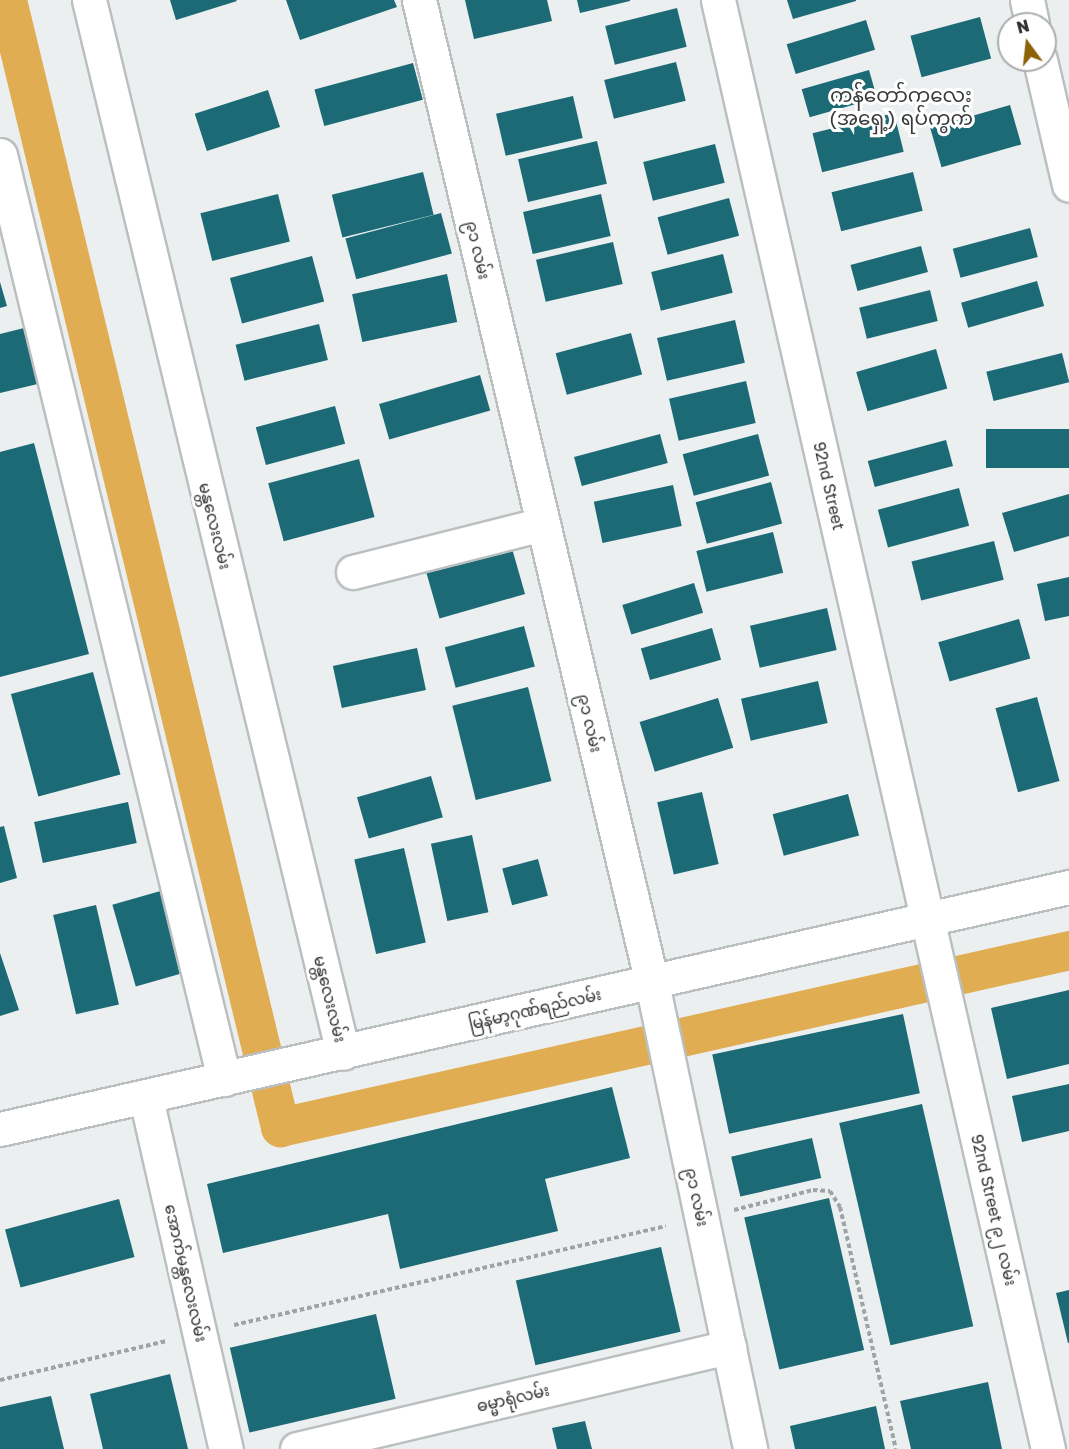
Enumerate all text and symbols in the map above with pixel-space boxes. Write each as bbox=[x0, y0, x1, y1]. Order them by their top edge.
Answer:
north arrow bbox=[997, 12, 1057, 72]
text: N bbox=[1014, 15, 1031, 38]
district label: ကန်တော်ကလေး (အရှေ့) ရပ်ကွက် bbox=[829, 82, 973, 129]
street label: ၉၁ လမ်း bbox=[462, 219, 494, 281]
street label: 92nd Street bbox=[810, 440, 848, 532]
street label: မန္တလေးလမ်း bbox=[195, 481, 235, 571]
street label: ၉၁ လမ်း bbox=[574, 692, 606, 754]
street label: မန္တလေးလမ်း bbox=[310, 954, 350, 1044]
street label: မြန်မာ့ဂုဏ်ရည်လမ်း bbox=[467, 984, 603, 1034]
street label: 92nd Street ၉၂ လမ်း bbox=[967, 1132, 1021, 1288]
street label: ၉၁ လမ်း bbox=[681, 1166, 713, 1228]
street label: အောက်မန္တလေးလမ်း bbox=[161, 1202, 211, 1344]
street label: ဓမ္မာရုံလမ်း bbox=[475, 1380, 551, 1416]

